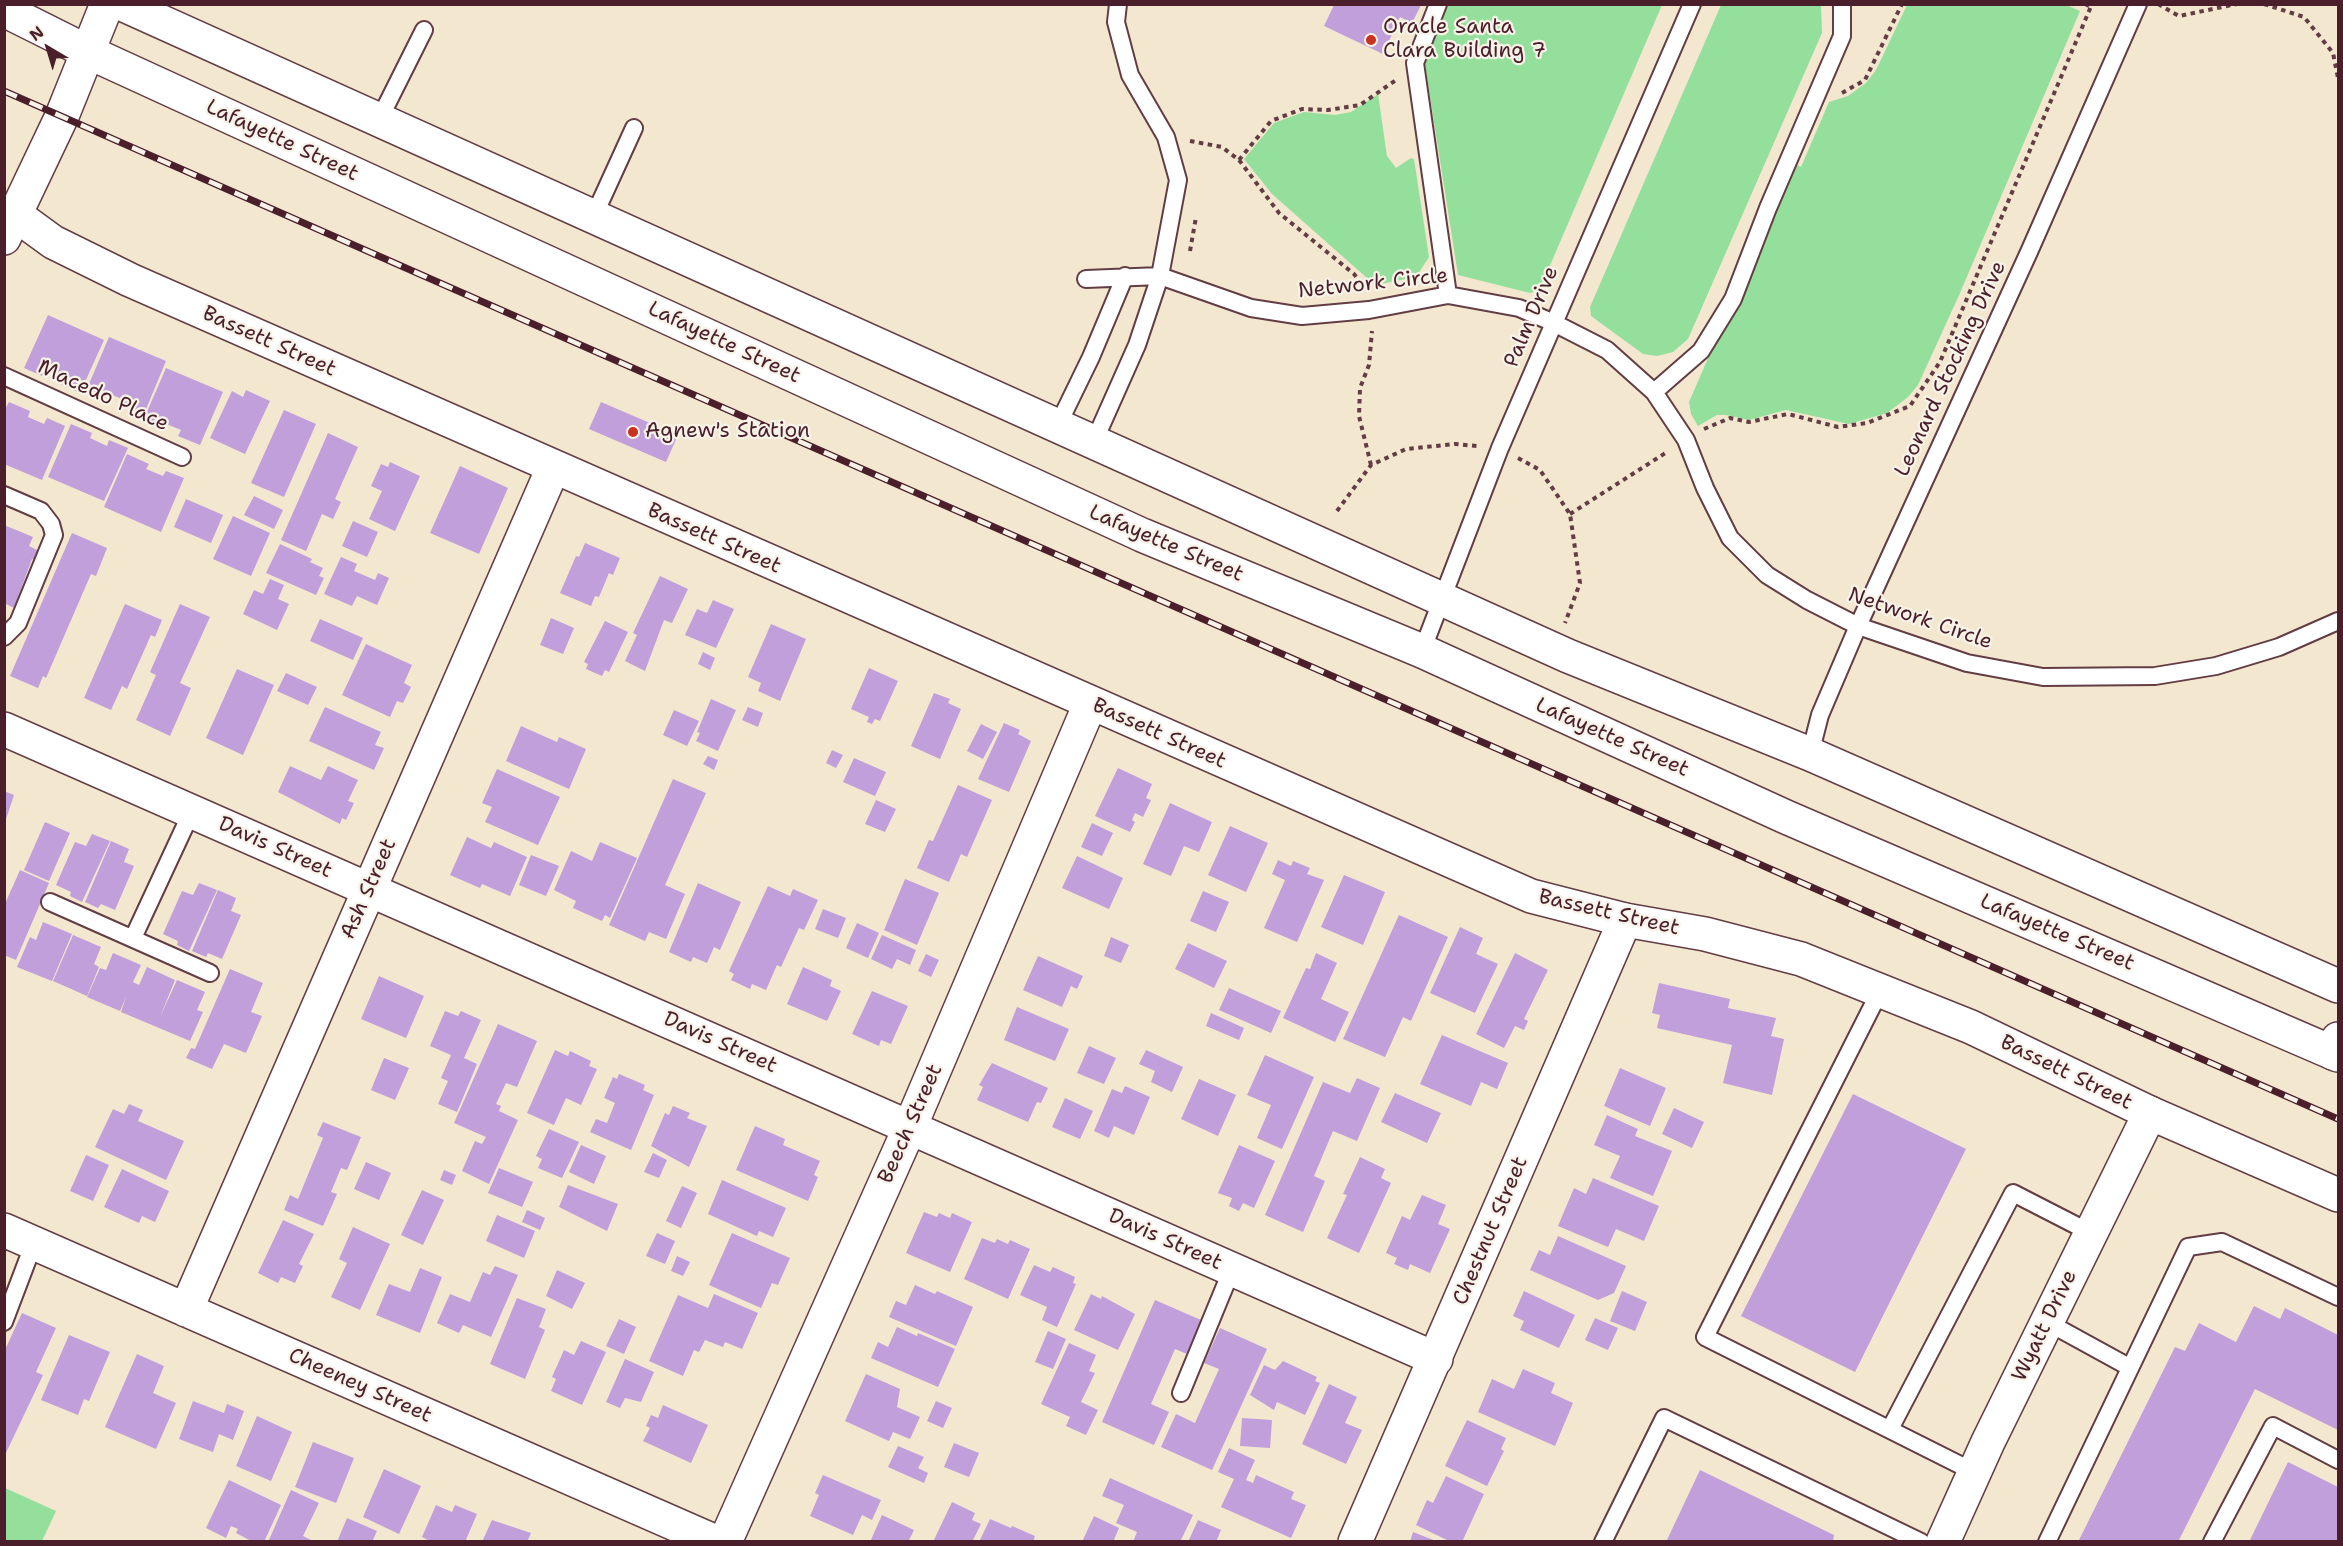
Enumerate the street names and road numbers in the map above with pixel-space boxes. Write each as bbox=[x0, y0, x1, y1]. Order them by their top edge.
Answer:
street label: Lafayette Street bbox=[202, 95, 362, 187]
street label: Leonard Stocking Drive bbox=[1890, 257, 2012, 481]
street label: Palm Drive bbox=[1499, 263, 1565, 371]
street label: Network Circle bbox=[1297, 264, 1449, 304]
street label: Lafayette Street bbox=[644, 297, 804, 389]
street label: Bassett Street bbox=[198, 301, 340, 383]
street label: Macedo Place bbox=[34, 355, 172, 437]
street label: Bassett Street bbox=[643, 498, 785, 580]
street label: Lafayette Street bbox=[1085, 500, 1247, 588]
street label: Network Circle bbox=[1845, 583, 1995, 655]
street label: Bassett Street bbox=[1088, 693, 1230, 775]
street label: Lafayette Street bbox=[1531, 693, 1693, 783]
street label: Davis Street bbox=[214, 812, 336, 884]
street label: Ash Street bbox=[336, 835, 402, 943]
street label: Bassett Street bbox=[1536, 885, 1682, 941]
street label: Lafayette Street bbox=[1976, 889, 2138, 977]
street label: Davis Street bbox=[659, 1007, 781, 1079]
street label: Bassett Street bbox=[1996, 1030, 2136, 1116]
street label: Beech Street bbox=[873, 1060, 949, 1188]
street label: Chestnut Street bbox=[1448, 1153, 1534, 1309]
street label: Davis Street bbox=[1104, 1204, 1226, 1276]
street label: Wyatt Drive bbox=[2007, 1266, 2083, 1386]
street label: Cheeney Street bbox=[284, 1343, 436, 1429]

